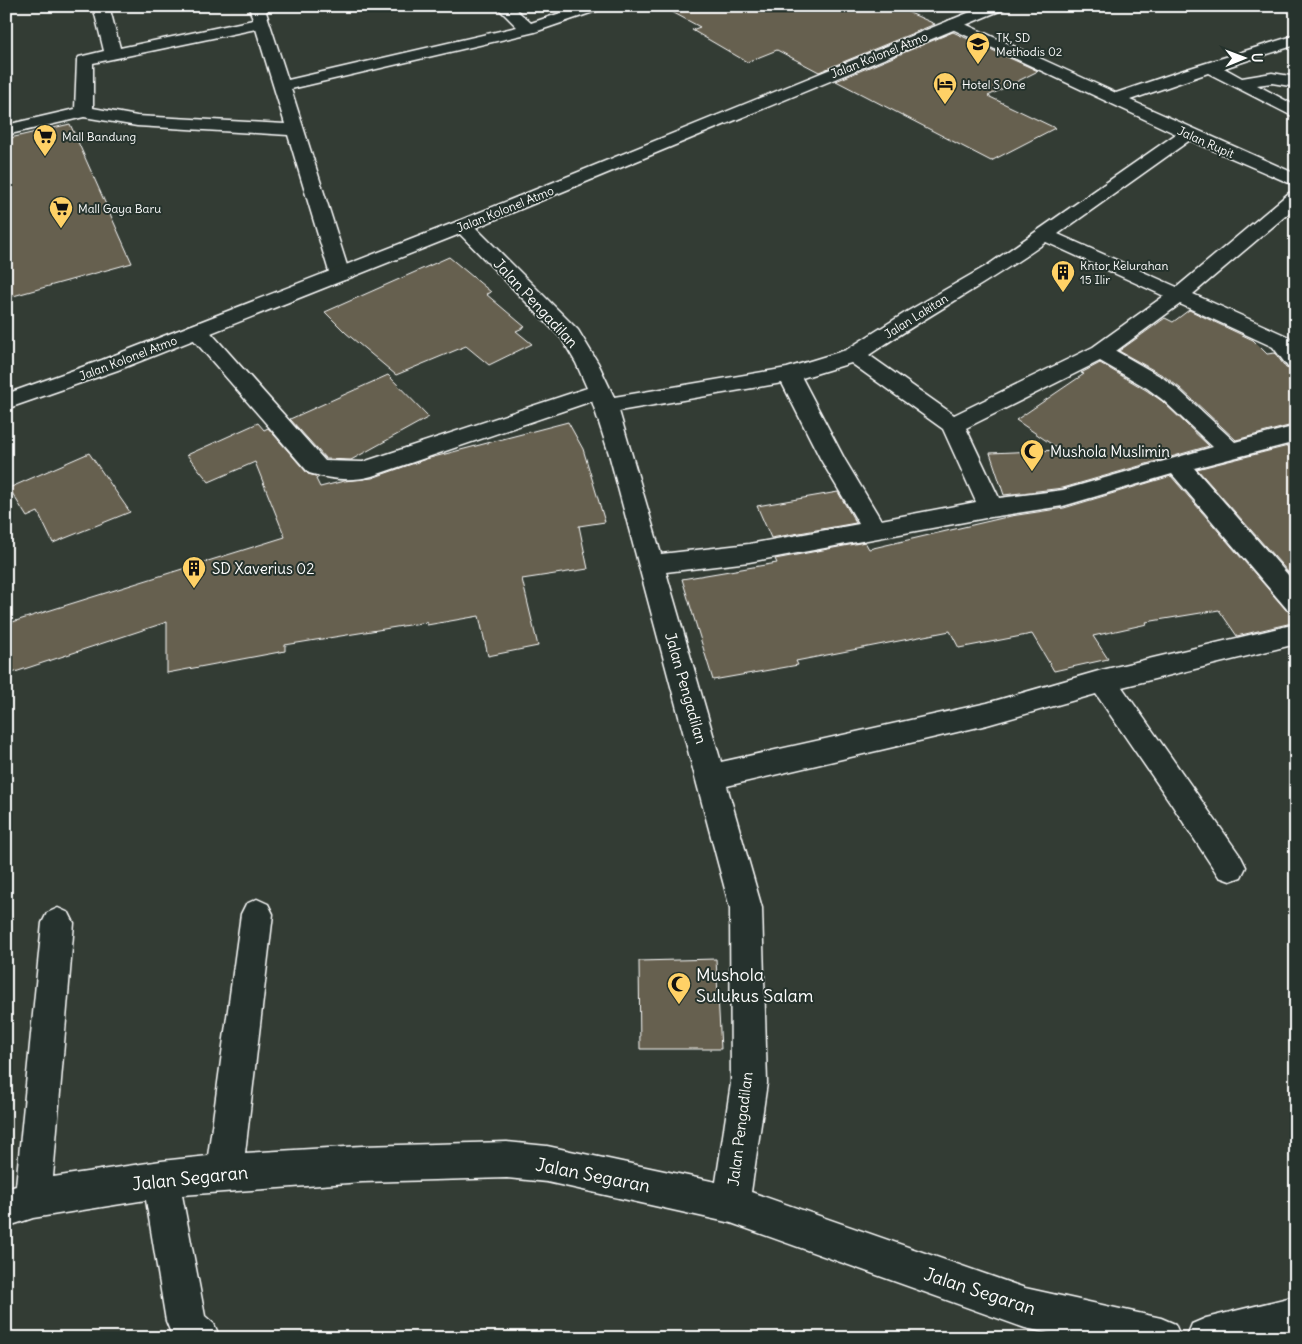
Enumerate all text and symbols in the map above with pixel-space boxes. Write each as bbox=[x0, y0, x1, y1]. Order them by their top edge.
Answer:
street label: Jalan Kolonel Atmo bbox=[828, 29, 930, 81]
place label: TK, SD Methodis 02 bbox=[996, 30, 1063, 59]
school or university icon: TK, SD Methodis 02 bbox=[965, 31, 991, 65]
north arrow bbox=[1220, 32, 1270, 82]
text: U bbox=[1248, 53, 1266, 63]
hotel icon: Hotel S One bbox=[932, 71, 958, 105]
place label: Hotel S One bbox=[962, 77, 1025, 92]
supermarket icon: Mall Bandung bbox=[32, 123, 58, 157]
street label: Jalan Rupit bbox=[1175, 123, 1237, 161]
place label: Mall Bandung bbox=[62, 129, 136, 144]
street label: Jalan Kolonel Atmo bbox=[454, 183, 556, 235]
supermarket icon: Mall Gaya Baru bbox=[48, 195, 74, 229]
place label: Mall Gaya Baru bbox=[78, 201, 161, 216]
street label: Jalan Pengadilan bbox=[490, 254, 582, 352]
place label: Kntor Kelurahan 15 Ilir bbox=[1080, 258, 1168, 287]
building icon: Kntor Kelurahan 15 Ilir bbox=[1050, 259, 1076, 293]
street label: Jalan Lakitan bbox=[881, 290, 951, 341]
street label: Jalan Kolonel Atmo bbox=[77, 332, 179, 384]
mosque icon: Mushola Muslimin bbox=[1019, 438, 1045, 472]
place label: Mushola Muslimin bbox=[1050, 442, 1170, 461]
building icon: SD Xaverius 02 bbox=[181, 555, 207, 589]
place label: SD Xaverius 02 bbox=[212, 559, 314, 578]
street label: Jalan Pengadilan bbox=[661, 630, 711, 746]
place label: Mushola Sulukus Salam bbox=[696, 963, 814, 1007]
mosque icon: Mushola Sulukus Salam bbox=[666, 971, 692, 1005]
street label: Jalan Pengadilan bbox=[724, 1070, 756, 1187]
street label: Jalan Segaran bbox=[534, 1153, 652, 1197]
street label: Jalan Segaran bbox=[131, 1160, 249, 1196]
street label: Jalan Segaran bbox=[921, 1262, 1039, 1320]

